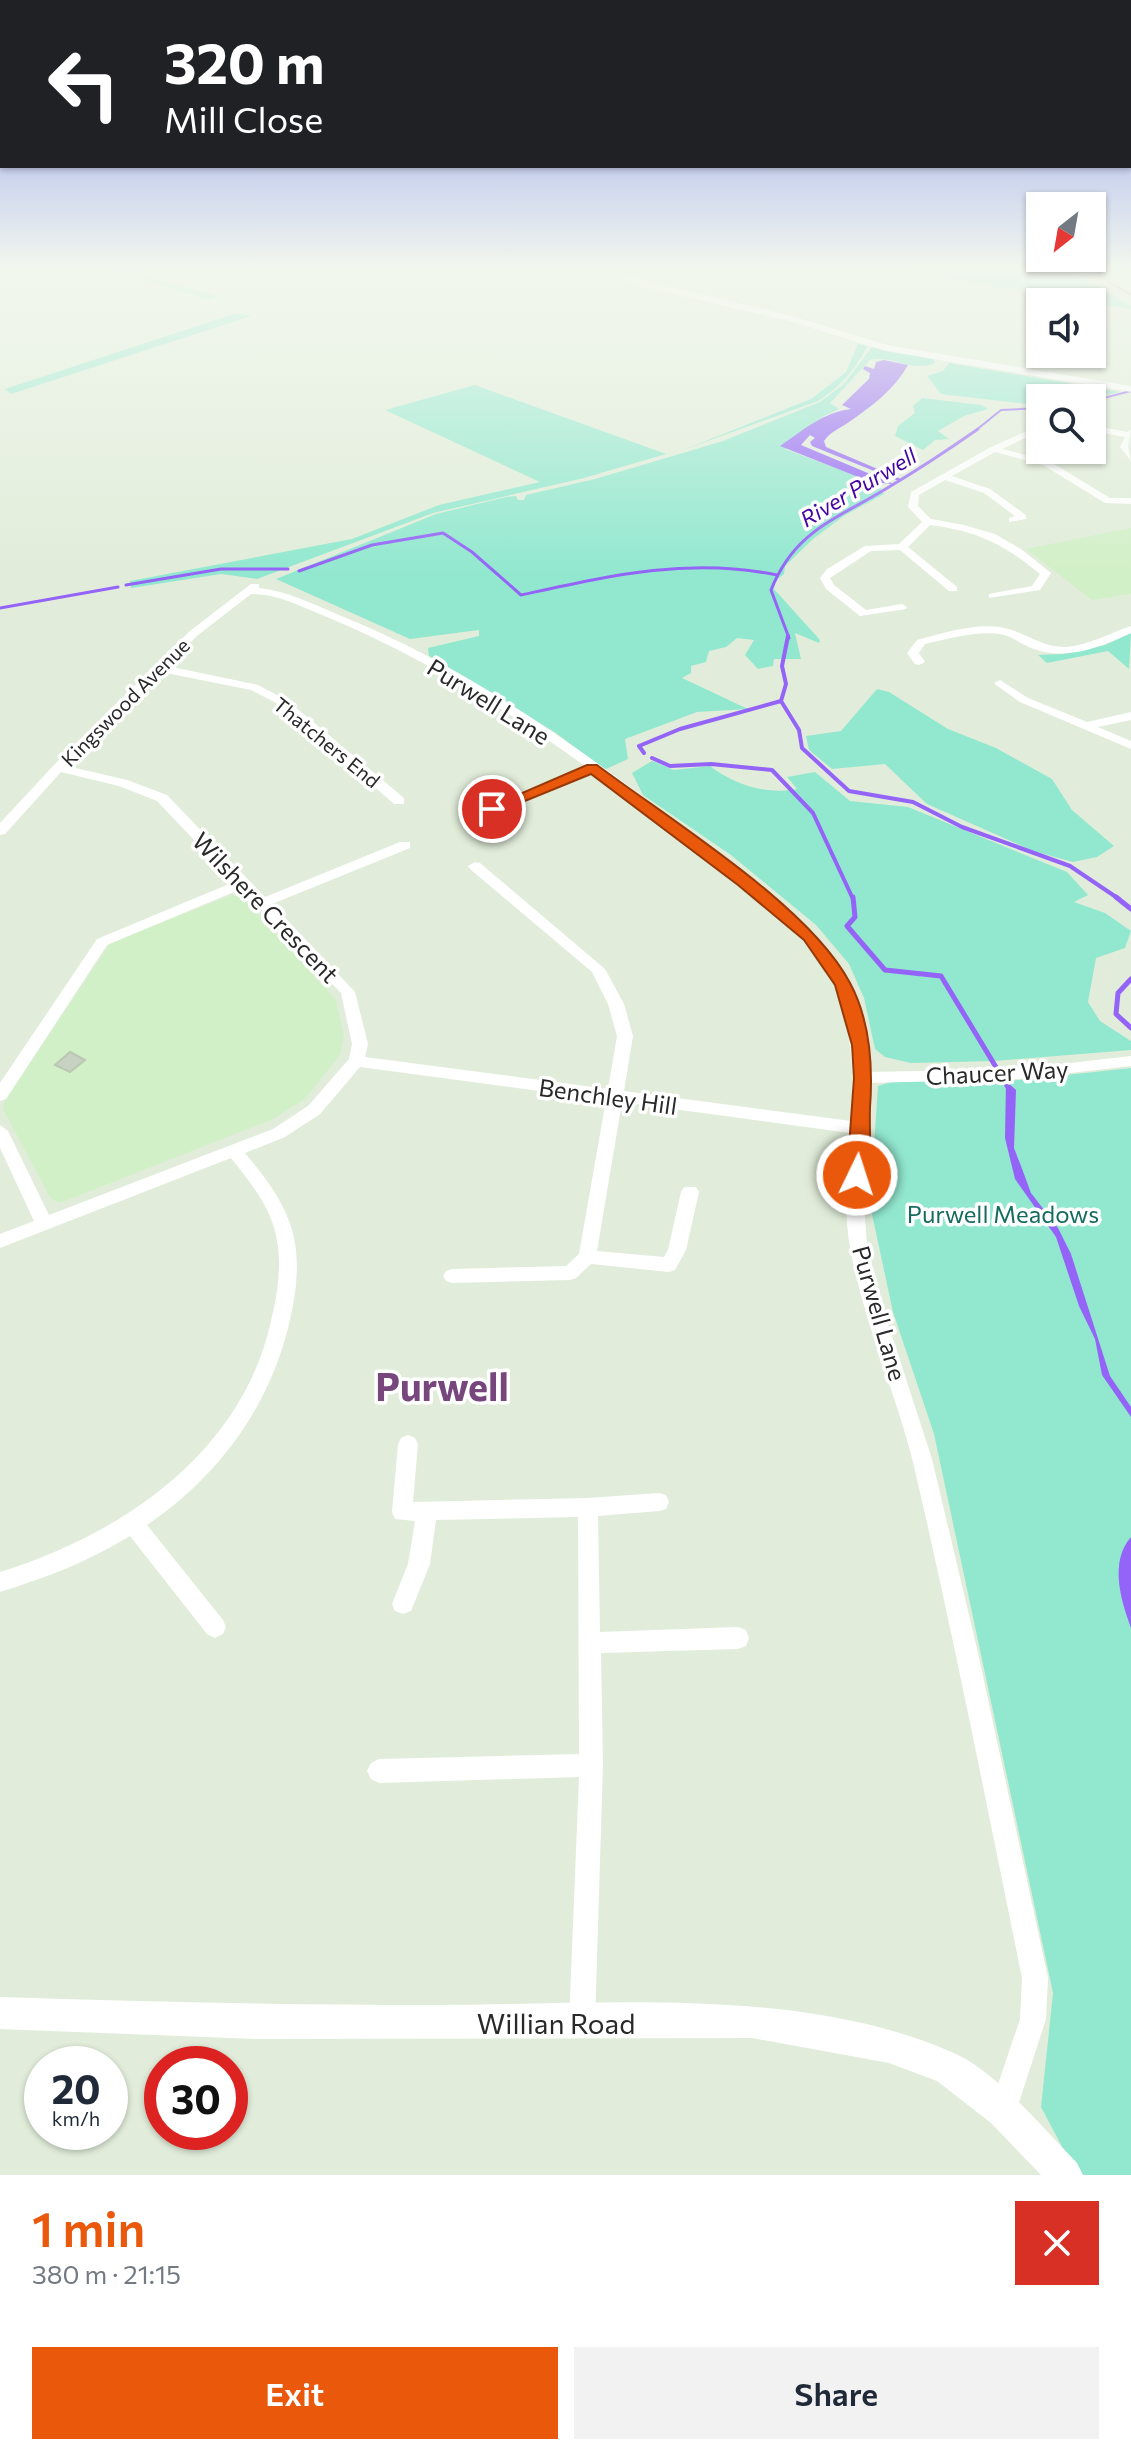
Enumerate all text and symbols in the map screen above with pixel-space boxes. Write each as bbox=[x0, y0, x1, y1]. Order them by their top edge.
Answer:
text: 320 m bbox=[164, 27, 325, 96]
icon: left bbox=[32, 32, 136, 136]
text: Mill Close bbox=[164, 96, 323, 140]
north arrow bbox=[1026, 192, 1106, 272]
map controls bbox=[1026, 192, 1106, 464]
button: sound bbox=[1026, 288, 1106, 368]
button: search bbox=[1026, 384, 1106, 464]
water label: River Purwell bbox=[795, 441, 921, 532]
street label: Kingswood Avenue bbox=[56, 633, 194, 771]
street label: Purwell Lane bbox=[422, 652, 556, 750]
street label: Thatchers End bbox=[269, 692, 385, 792]
pin bbox=[458, 775, 526, 843]
icon: arrive bbox=[470, 787, 514, 831]
street label: Wilshere Crescent bbox=[187, 826, 345, 988]
street label: Chaucer Way bbox=[925, 1054, 1069, 1090]
street label: Benchley Hill bbox=[537, 1072, 679, 1120]
position arrow bbox=[815, 1133, 899, 1217]
park label: Purwell Meadows bbox=[907, 1199, 1099, 1228]
street label: Purwell Lane bbox=[847, 1242, 913, 1384]
district label: Purwell bbox=[375, 1362, 509, 1409]
street label: Willian Road bbox=[477, 2006, 635, 2040]
speed limit sign: 30 bbox=[144, 2046, 248, 2150]
text: 20 bbox=[51, 2063, 101, 2112]
text: km/h bbox=[52, 2106, 100, 2130]
text: 1 min bbox=[32, 2198, 145, 2257]
button: close bbox=[1015, 2201, 1099, 2285]
text: 380 m · 21:15 bbox=[32, 2258, 181, 2289]
button: Exit bbox=[32, 2347, 558, 2439]
button: Share bbox=[574, 2347, 1099, 2439]

